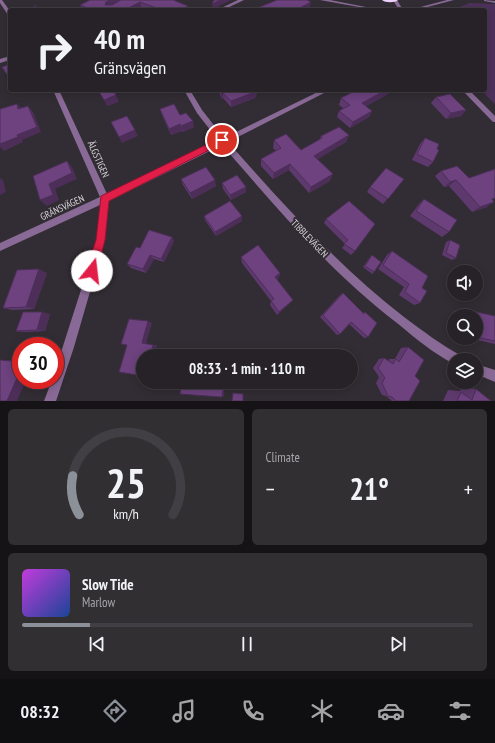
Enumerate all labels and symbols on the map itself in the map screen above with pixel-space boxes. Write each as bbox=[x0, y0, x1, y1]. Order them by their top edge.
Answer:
pin bbox=[205, 123, 239, 157]
street label: ÄLGSTIGEN bbox=[85, 139, 112, 180]
street label: GRÄNSVÄGEN bbox=[38, 192, 86, 223]
street label: TIBBLEVÄGEN bbox=[288, 217, 331, 260]
position arrow bbox=[71, 250, 113, 292]
speed limit sign: 30 bbox=[12, 337, 64, 389]

